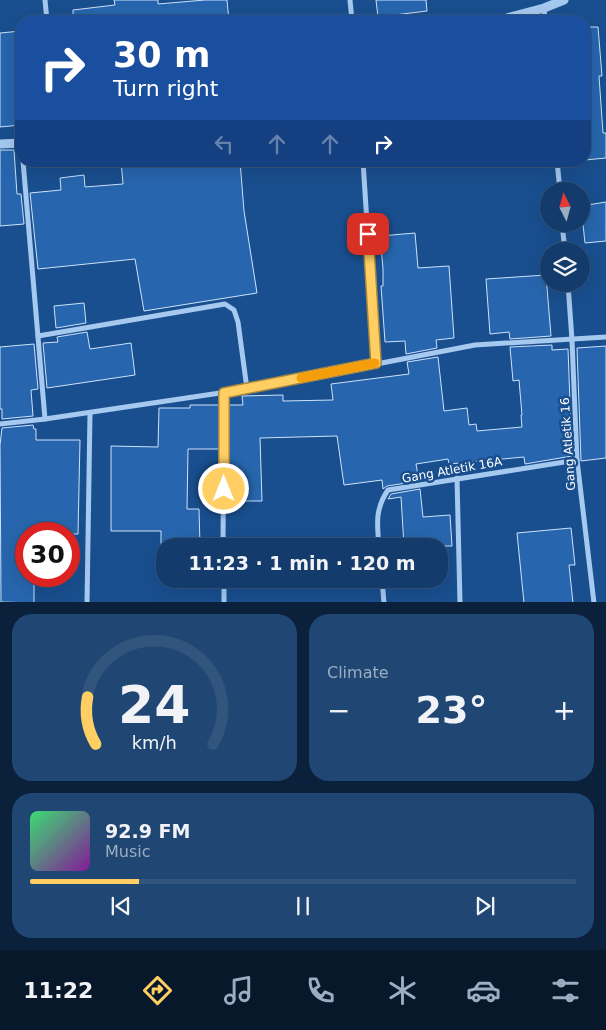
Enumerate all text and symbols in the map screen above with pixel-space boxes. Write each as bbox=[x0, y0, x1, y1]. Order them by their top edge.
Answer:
icon: right bbox=[30, 35, 95, 100]
text: 30 m bbox=[113, 35, 210, 75]
text: Turn right bbox=[113, 76, 218, 101]
icon: left bbox=[210, 130, 238, 158]
icon: ahead bbox=[263, 130, 291, 158]
icon: ahead bbox=[316, 130, 344, 158]
icon: right bbox=[369, 130, 397, 158]
north arrow bbox=[540, 182, 590, 232]
map controls bbox=[540, 182, 590, 292]
pin bbox=[347, 213, 389, 255]
icon: arrive bbox=[354, 220, 382, 248]
button: layers bbox=[540, 242, 590, 292]
street label: Gang Atletik 16 bbox=[558, 397, 578, 491]
street label: Gang Atletik 16A bbox=[401, 454, 504, 486]
position arrow bbox=[197, 462, 249, 514]
speed limit sign: 30 bbox=[15, 522, 80, 587]
text: 11:23 · 1 min · 120 m bbox=[188, 552, 416, 574]
text: Climate bbox=[327, 663, 389, 682]
text: 24 bbox=[118, 675, 191, 735]
text: 23° bbox=[416, 688, 487, 732]
text: − bbox=[327, 694, 350, 727]
text: + bbox=[553, 694, 576, 727]
text: km/h bbox=[132, 732, 177, 753]
text: 92.9 FM bbox=[105, 820, 190, 842]
text: Music bbox=[105, 842, 151, 861]
icon: previous bbox=[107, 892, 135, 920]
icon: pause bbox=[289, 892, 317, 920]
icon: next bbox=[471, 892, 499, 920]
icon: directions bbox=[140, 973, 175, 1008]
icon: music bbox=[221, 973, 256, 1008]
icon: phone bbox=[303, 973, 338, 1008]
icon: climate bbox=[385, 973, 420, 1008]
icon: car bbox=[466, 973, 501, 1008]
icon: filters bbox=[548, 973, 583, 1008]
text: 11:22 bbox=[23, 978, 93, 1003]

